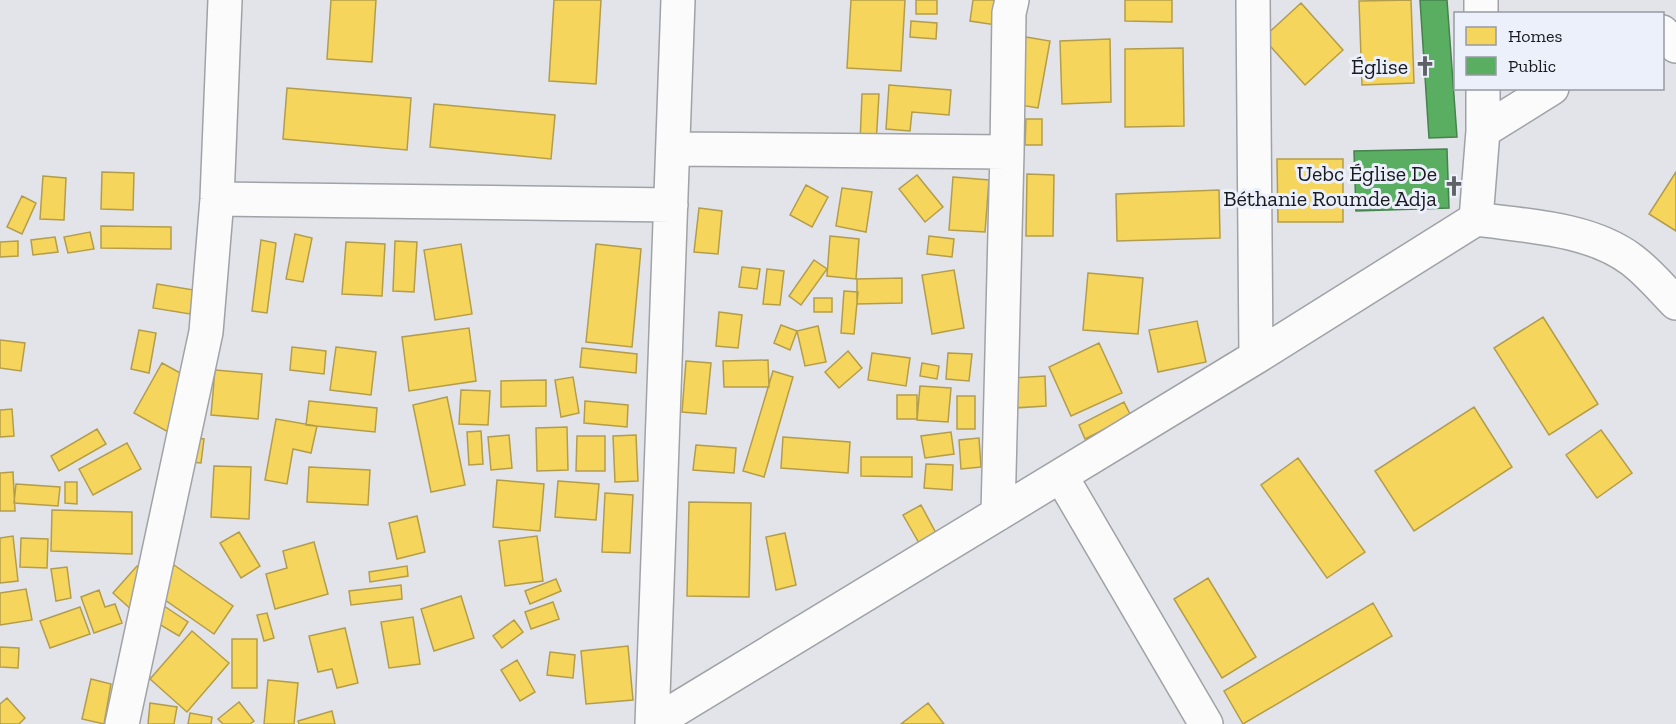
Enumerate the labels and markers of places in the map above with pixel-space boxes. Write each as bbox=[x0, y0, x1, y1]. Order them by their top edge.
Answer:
place label: Église bbox=[1351, 53, 1408, 80]
church icon: Église bbox=[1413, 54, 1437, 78]
place label: Uebc Église De Béthanie Roumde Adja bbox=[1223, 160, 1437, 212]
church icon: Uebc Église De Béthanie Roumde Adja bbox=[1442, 174, 1466, 198]

